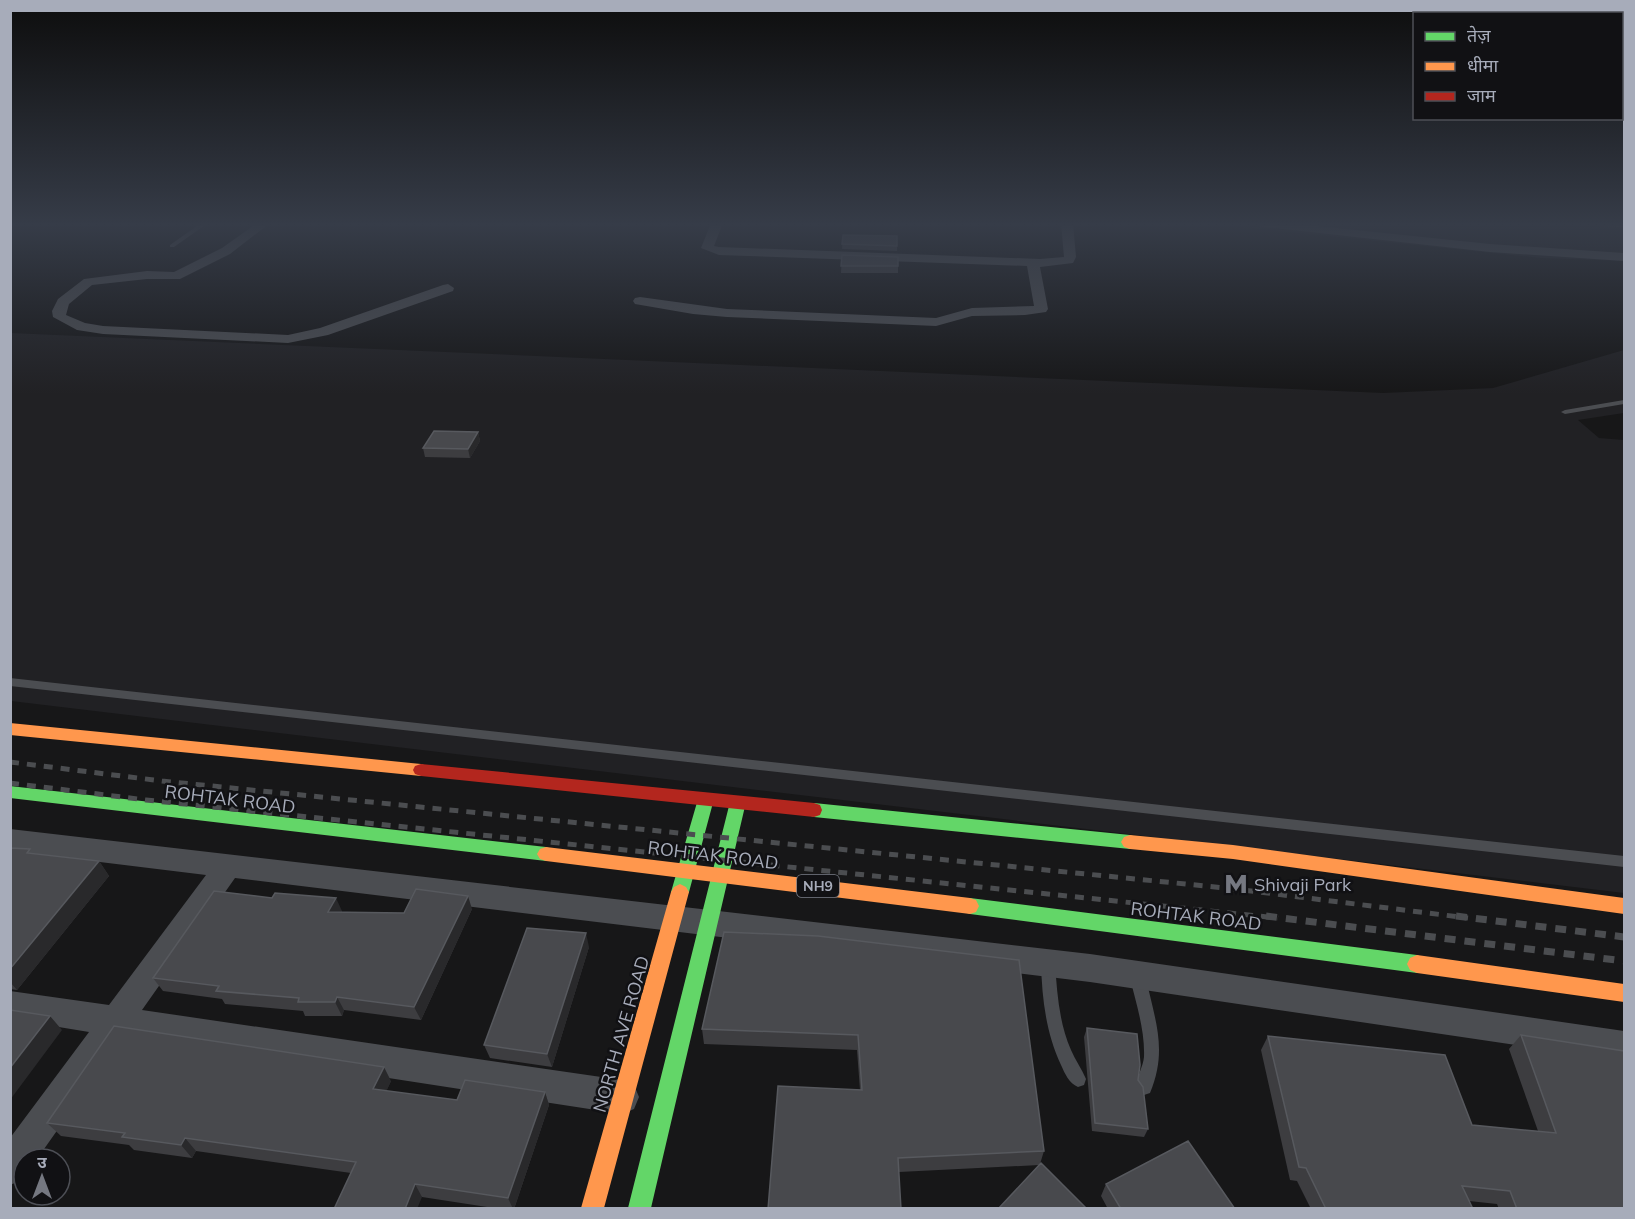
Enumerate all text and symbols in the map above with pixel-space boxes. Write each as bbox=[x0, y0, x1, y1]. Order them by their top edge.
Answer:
legend bbox=[1413, 12, 1623, 120]
text: तेज़ bbox=[1467, 24, 1491, 47]
text: धीमा bbox=[1467, 54, 1498, 77]
text: जाम bbox=[1467, 84, 1497, 107]
street label: ROHTAK ROAD bbox=[163, 780, 297, 818]
street label: ROHTAK ROAD bbox=[646, 836, 780, 874]
metro station icon: Shivaji Park bbox=[1223, 871, 1249, 897]
place label: Shivaji Park bbox=[1254, 873, 1352, 896]
road number: NH9 bbox=[797, 875, 839, 897]
street label: ROHTAK ROAD bbox=[1129, 897, 1263, 935]
street label: NORTH AVE ROAD bbox=[588, 953, 654, 1115]
north arrow bbox=[12, 1147, 72, 1207]
text: उ bbox=[37, 1152, 47, 1172]

